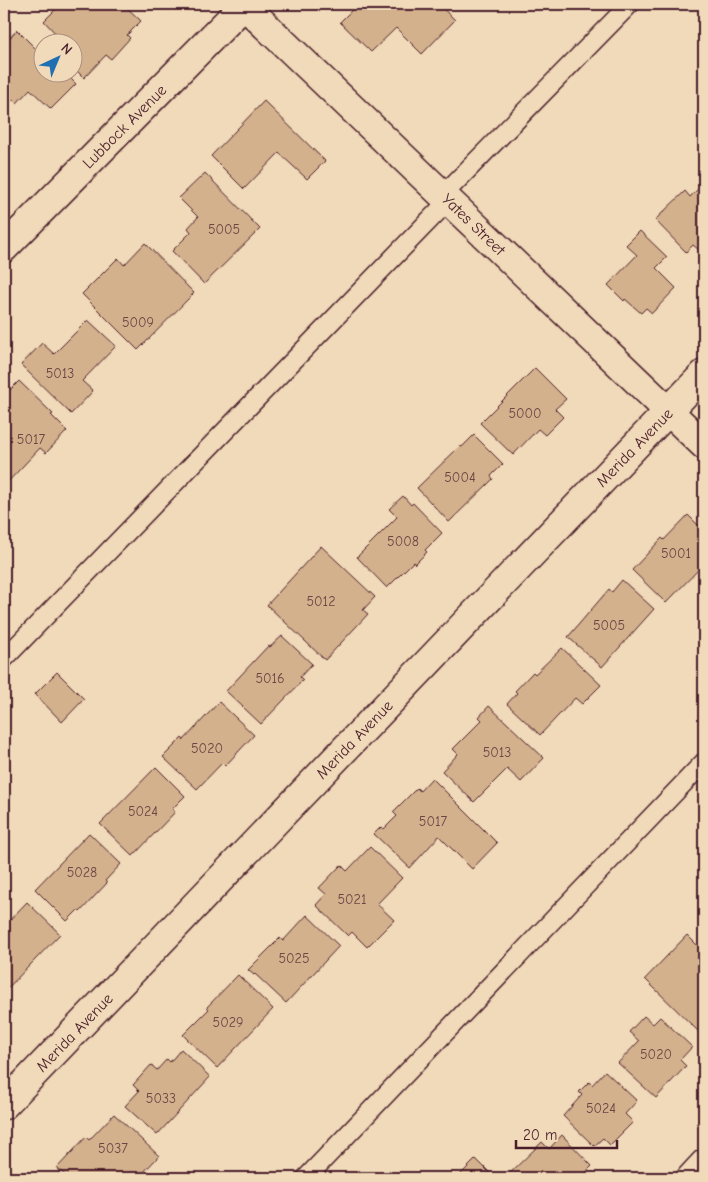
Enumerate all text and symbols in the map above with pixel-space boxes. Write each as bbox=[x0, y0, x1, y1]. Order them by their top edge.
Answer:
north arrow bbox=[32, 32, 82, 82]
text: N bbox=[57, 40, 76, 58]
street label: Lubbock Avenue bbox=[79, 81, 170, 172]
street label: Yates Street bbox=[438, 190, 509, 260]
house number: 5005 bbox=[208, 221, 240, 238]
house number: 5009 bbox=[122, 314, 154, 331]
house number: 5013 bbox=[46, 365, 74, 382]
house number: 5000 bbox=[508, 405, 542, 422]
street label: Merida Avenue bbox=[593, 405, 677, 491]
house number: 5017 bbox=[17, 431, 46, 448]
house number: 5004 bbox=[444, 469, 476, 486]
house number: 5008 bbox=[387, 533, 419, 550]
house number: 5001 bbox=[661, 545, 691, 562]
house number: 5012 bbox=[307, 593, 335, 610]
house number: 5005 bbox=[593, 617, 625, 634]
house number: 5016 bbox=[255, 670, 285, 687]
street label: Merida Avenue bbox=[313, 697, 397, 783]
house number: 5020 bbox=[191, 740, 223, 757]
house number: 5013 bbox=[483, 744, 511, 761]
house number: 5024 bbox=[128, 803, 158, 820]
house number: 5017 bbox=[419, 813, 448, 830]
house number: 5028 bbox=[67, 864, 97, 881]
house number: 5021 bbox=[338, 891, 366, 908]
house number: 5025 bbox=[278, 950, 310, 967]
street label: Merida Avenue bbox=[33, 990, 117, 1076]
house number: 5029 bbox=[213, 1014, 243, 1031]
house number: 5020 bbox=[640, 1046, 672, 1063]
house number: 5033 bbox=[146, 1090, 176, 1107]
house number: 5024 bbox=[586, 1100, 616, 1117]
scale bar bbox=[516, 1117, 617, 1149]
text: 20 m bbox=[523, 1126, 557, 1144]
house number: 5037 bbox=[98, 1140, 128, 1157]

